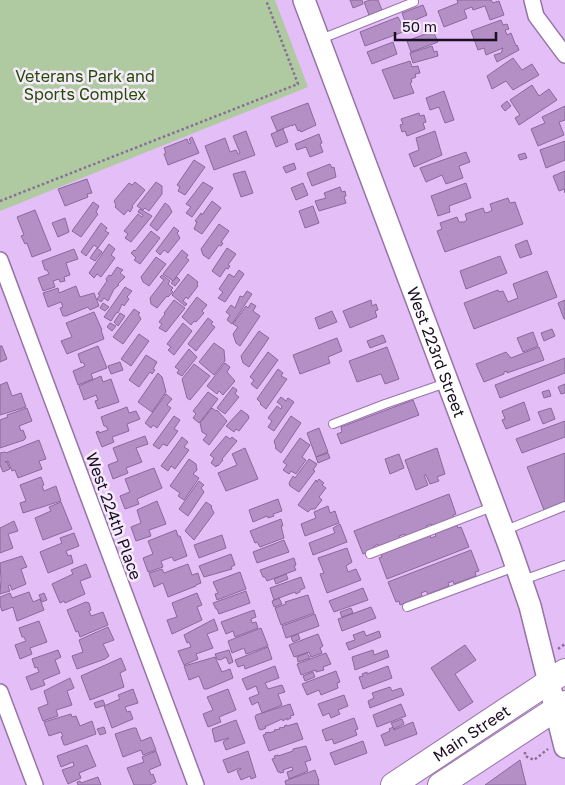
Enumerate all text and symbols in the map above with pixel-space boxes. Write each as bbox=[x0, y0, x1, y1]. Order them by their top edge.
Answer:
scale bar bbox=[395, 10, 496, 42]
text: 50 m bbox=[402, 17, 437, 35]
park label: Veterans Park and Sports Complex bbox=[15, 66, 155, 104]
street label: West 223rd Street bbox=[403, 284, 470, 420]
street label: West 224th Place bbox=[82, 450, 146, 582]
street label: Main Street bbox=[429, 700, 514, 766]

